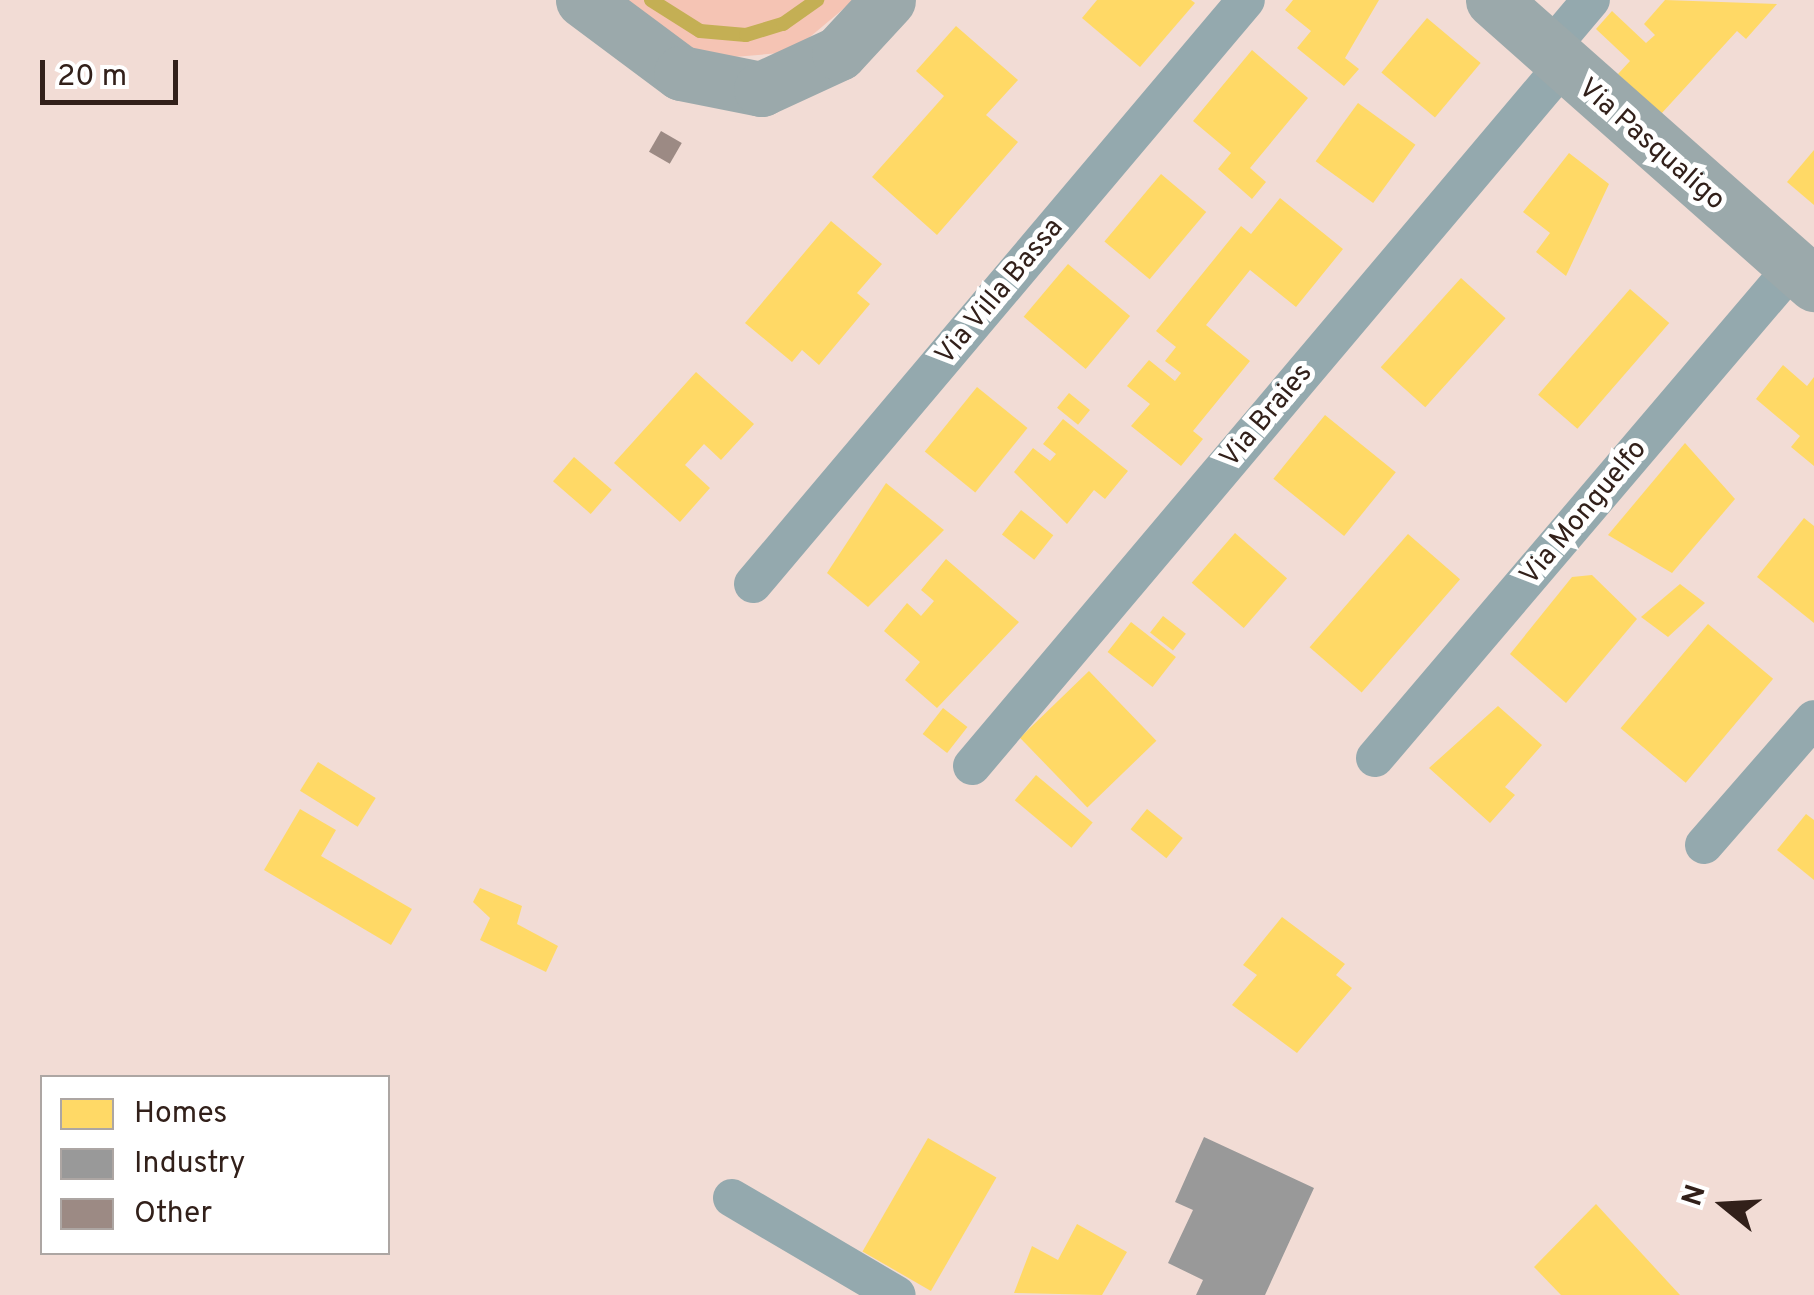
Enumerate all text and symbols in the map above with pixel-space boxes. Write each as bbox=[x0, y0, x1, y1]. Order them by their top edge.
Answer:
scale bar bbox=[45, 40, 182, 102]
text: 20 m bbox=[57, 59, 127, 96]
street label: Via Pasqualigo bbox=[1571, 72, 1731, 218]
street label: Via Villa Bassa bbox=[929, 211, 1071, 373]
street label: Via Braies bbox=[1214, 357, 1320, 475]
street label: Via Monguelfo bbox=[1514, 434, 1654, 592]
legend bbox=[40, 1075, 390, 1255]
text: Homes bbox=[134, 1096, 227, 1133]
text: Industry bbox=[134, 1146, 245, 1183]
north arrow bbox=[1674, 1155, 1774, 1255]
text: N bbox=[1675, 1181, 1716, 1211]
text: Other bbox=[134, 1196, 212, 1233]

